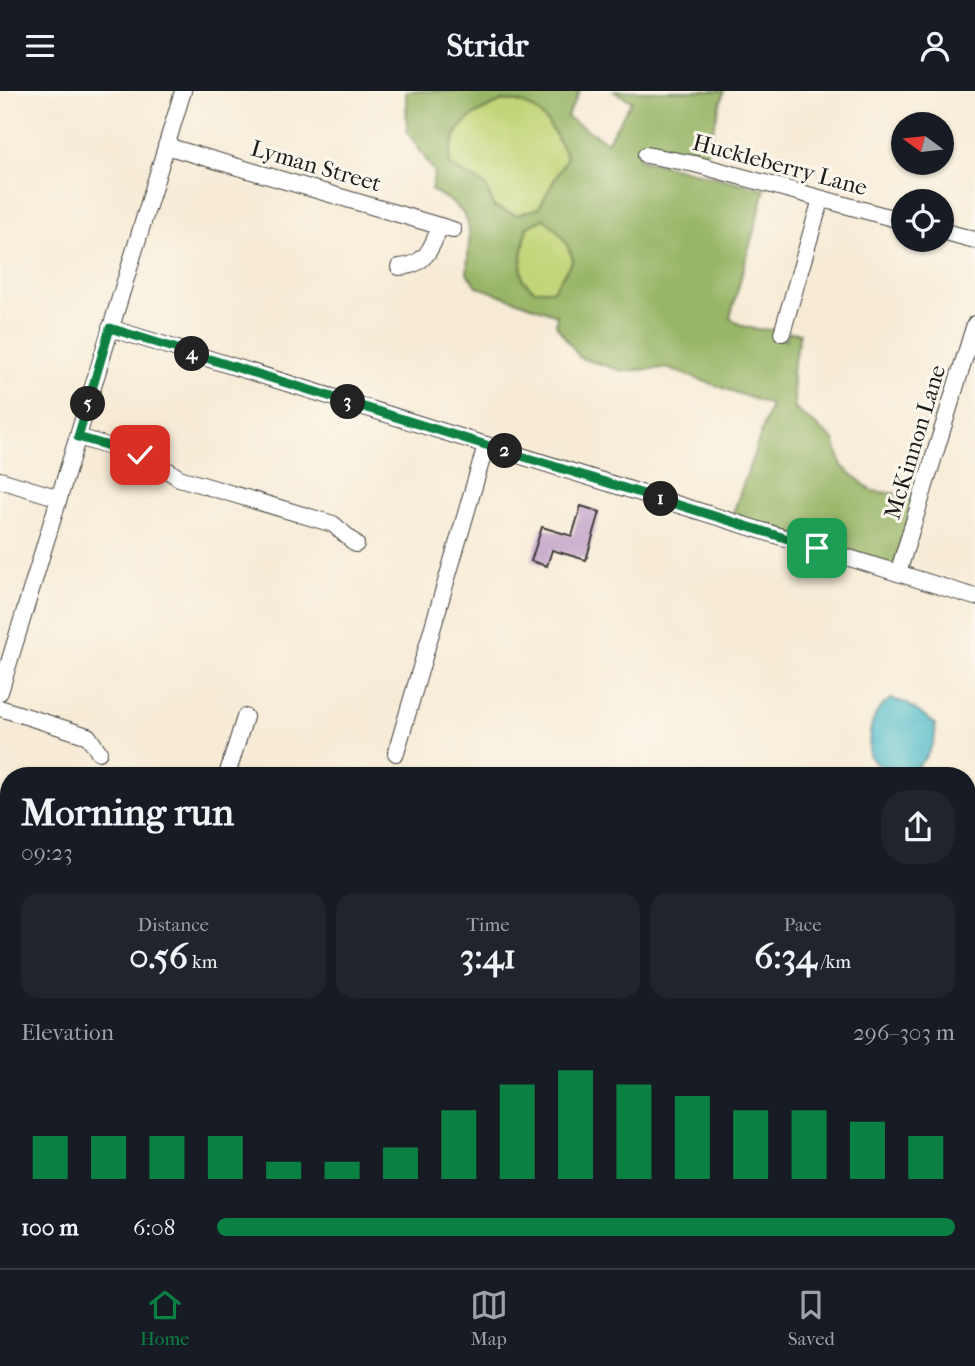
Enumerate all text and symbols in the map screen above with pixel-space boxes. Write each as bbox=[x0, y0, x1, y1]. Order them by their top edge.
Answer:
icon: menu bbox=[21, 27, 59, 65]
text: Stridr bbox=[447, 27, 528, 64]
icon: person bbox=[916, 27, 954, 65]
north arrow bbox=[891, 112, 954, 175]
map controls bbox=[891, 112, 954, 252]
street label: Huckleberry Lane bbox=[690, 129, 870, 201]
street label: Lyman Street bbox=[248, 135, 384, 197]
button: locate bbox=[891, 189, 954, 252]
pin: 4 bbox=[174, 337, 210, 371]
text: 4 bbox=[186, 342, 197, 364]
street label: McKinnon Lane bbox=[879, 362, 951, 522]
pin: 3 bbox=[330, 385, 366, 419]
pin: 5 bbox=[70, 387, 106, 421]
text: 3 bbox=[344, 390, 351, 412]
text: 5 bbox=[83, 392, 92, 414]
pin bbox=[110, 425, 170, 485]
pin: 2 bbox=[488, 433, 522, 469]
icon: check bbox=[121, 436, 159, 474]
text: 2 bbox=[500, 439, 509, 461]
pin: 1 bbox=[644, 481, 678, 517]
text: 1 bbox=[657, 487, 664, 509]
pin bbox=[787, 518, 847, 578]
icon: arrive bbox=[798, 529, 836, 567]
text: Morning run bbox=[21, 790, 234, 835]
button: share bbox=[881, 790, 955, 864]
text: 09:23 bbox=[21, 839, 73, 866]
text: Distance bbox=[138, 914, 209, 936]
text: Time bbox=[466, 914, 510, 936]
text: Pace bbox=[784, 914, 822, 936]
text: 0.56 bbox=[129, 936, 188, 977]
text: 3:41 bbox=[460, 936, 516, 977]
text: 6:34 bbox=[754, 936, 817, 977]
text: km bbox=[188, 951, 218, 973]
text: /km bbox=[817, 951, 851, 973]
text: Elevation bbox=[21, 1019, 114, 1046]
text: 296–303 m bbox=[853, 1019, 955, 1046]
text: 100 m bbox=[21, 1214, 79, 1241]
text: 6:08 bbox=[133, 1214, 175, 1241]
tab: Home bbox=[140, 1286, 190, 1350]
tab: Map bbox=[470, 1286, 508, 1350]
tab: Saved bbox=[788, 1286, 835, 1350]

